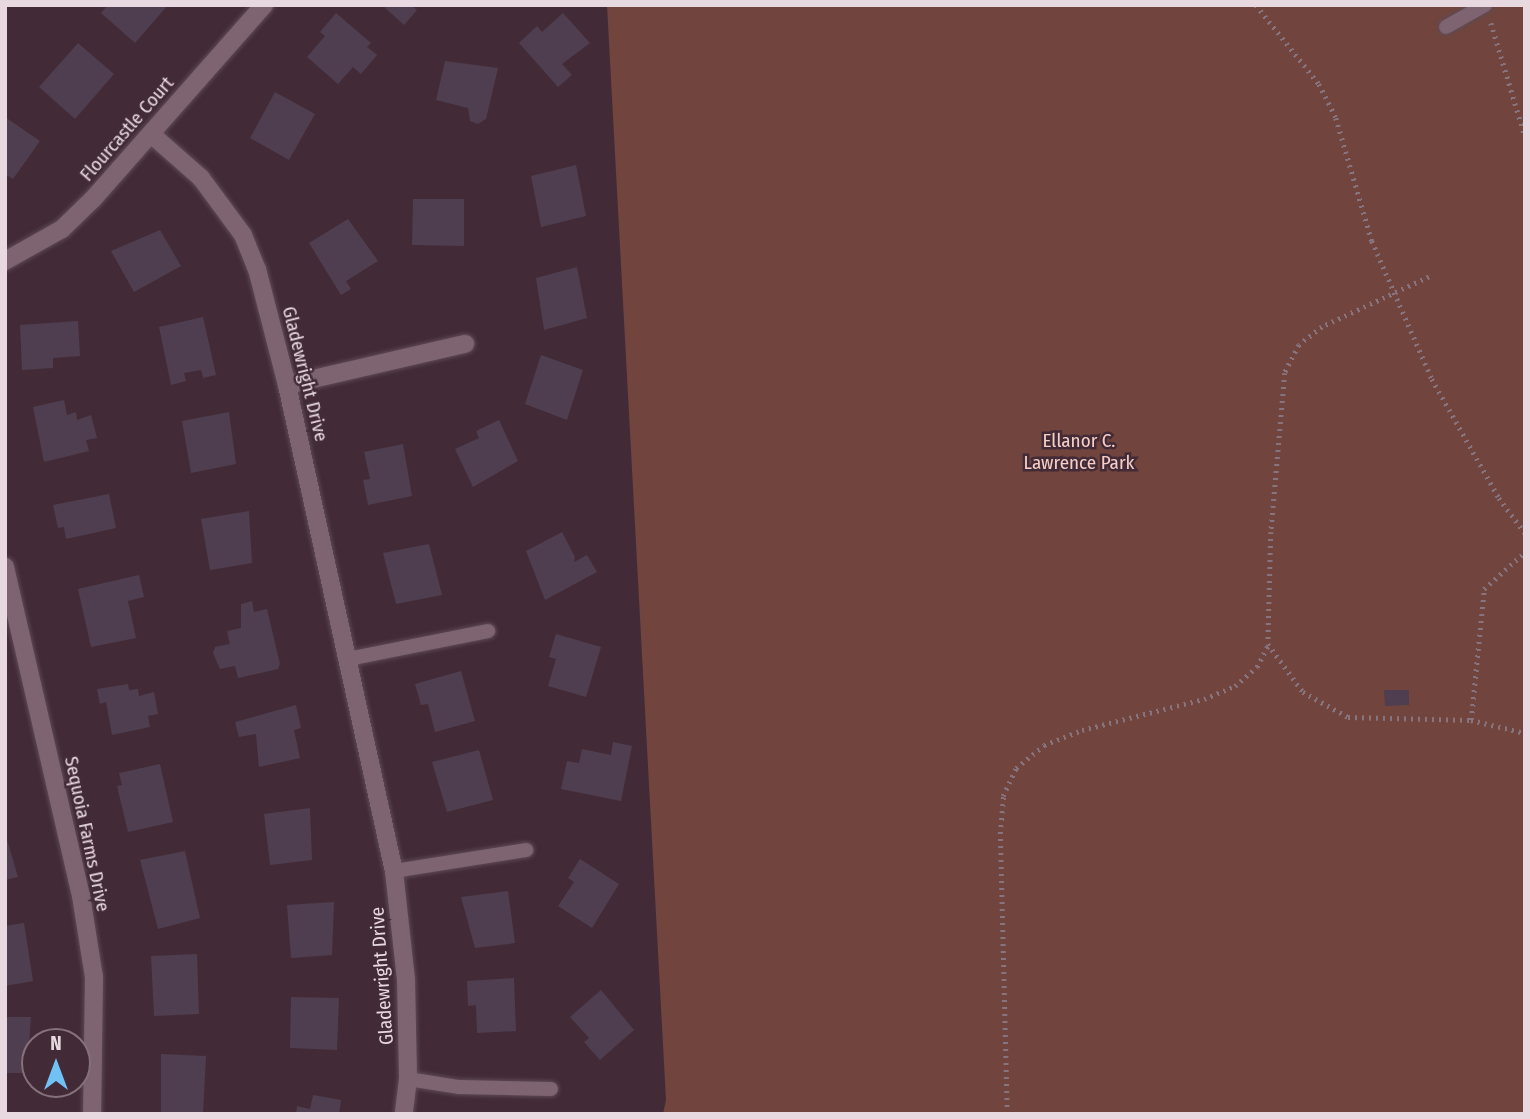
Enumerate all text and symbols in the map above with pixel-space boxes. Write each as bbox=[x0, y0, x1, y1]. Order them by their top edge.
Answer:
street label: Flourcastle Court bbox=[75, 72, 179, 186]
street label: Gladewright Drive bbox=[277, 304, 333, 444]
park label: Ellanor C. Lawrence Park bbox=[1024, 430, 1134, 474]
street label: Sequoia Farms Drive bbox=[59, 754, 115, 914]
street label: Gladewright Drive bbox=[366, 906, 398, 1046]
north arrow bbox=[21, 1028, 91, 1098]
text: N bbox=[50, 1032, 62, 1055]

